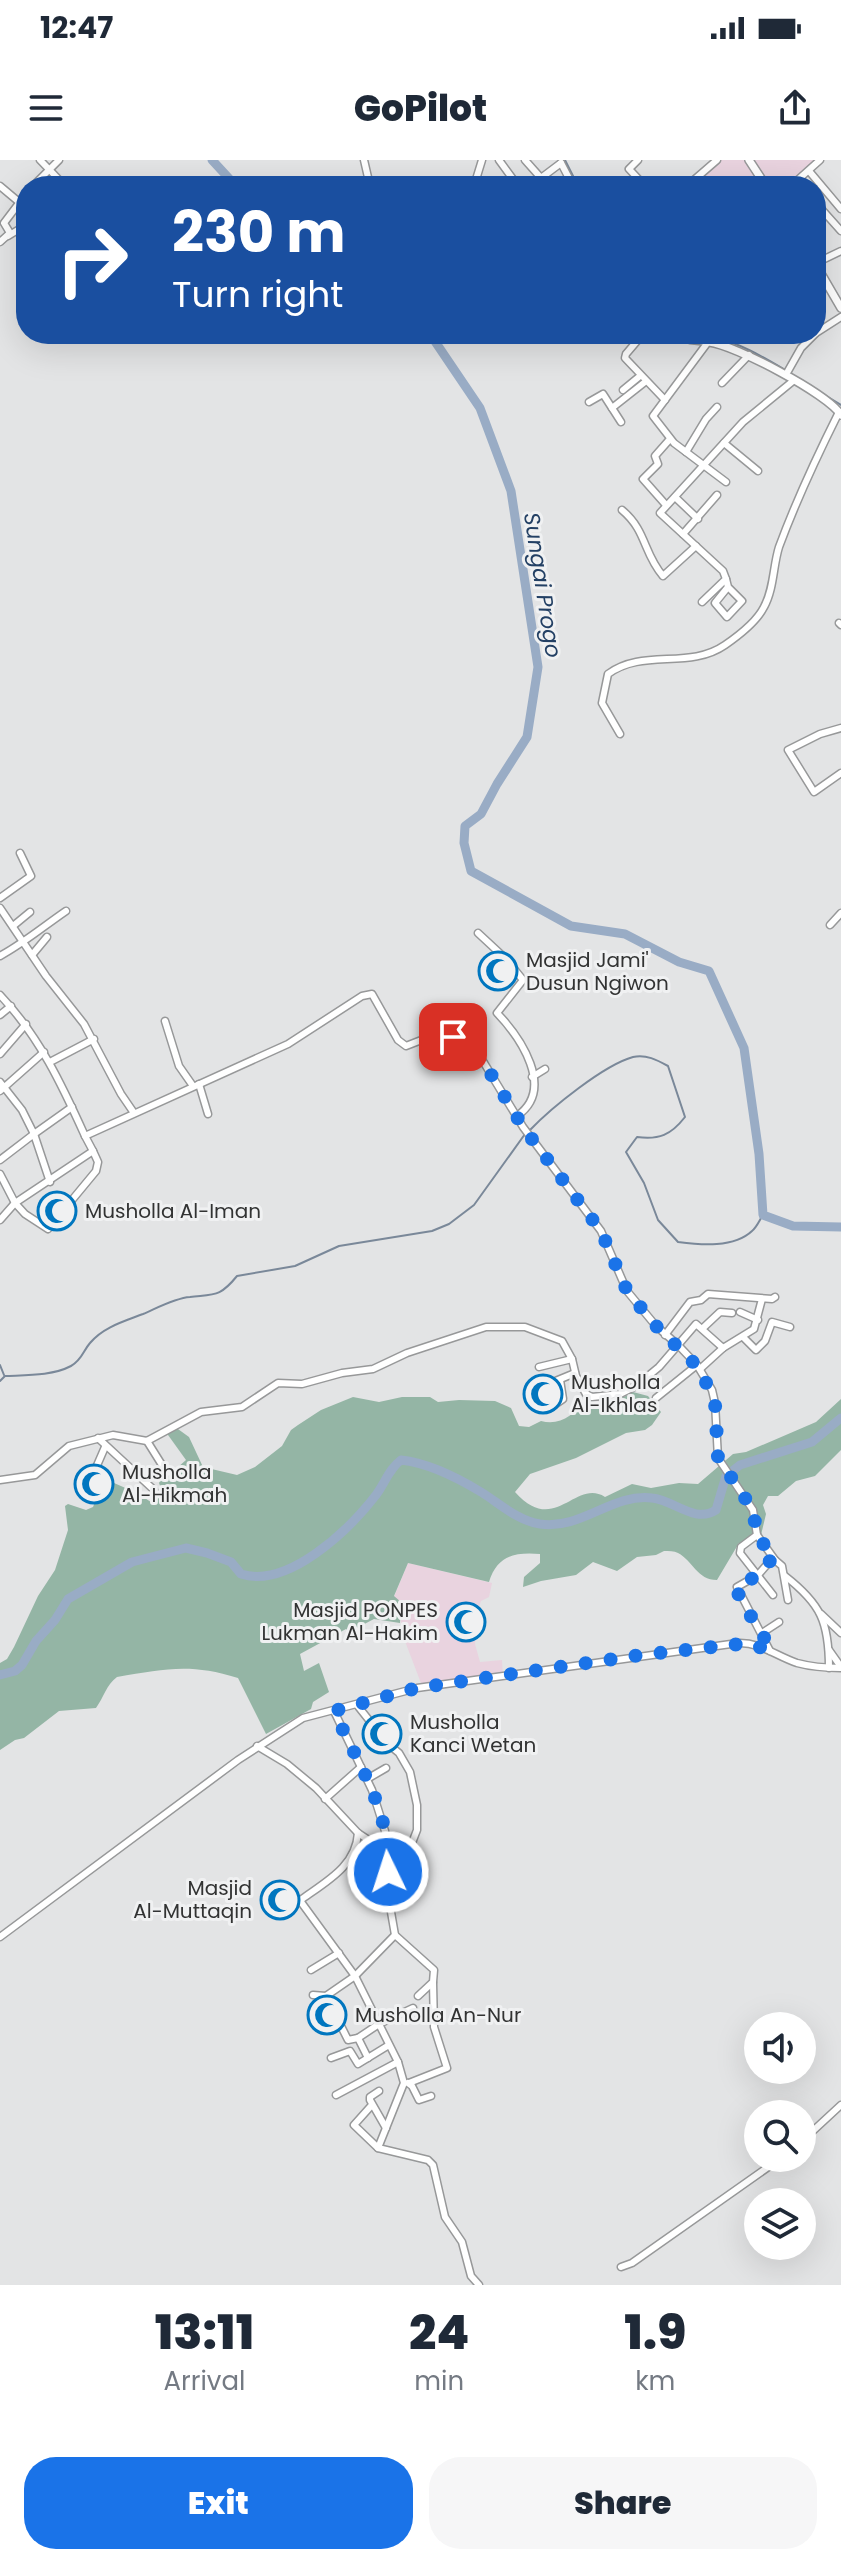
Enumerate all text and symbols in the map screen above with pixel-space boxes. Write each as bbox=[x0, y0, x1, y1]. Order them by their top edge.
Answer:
text: 12:47 bbox=[40, 6, 113, 49]
text: GoPilot bbox=[354, 83, 487, 134]
icon: menu bbox=[24, 86, 68, 130]
icon: share bbox=[773, 86, 817, 130]
text: 230 m bbox=[172, 193, 346, 272]
icon: right bbox=[40, 208, 144, 312]
text: Turn right bbox=[172, 269, 343, 320]
water label: Sungai Progo bbox=[516, 510, 569, 660]
place label: Masjid Jami' Dusun Ngiwon bbox=[526, 946, 669, 997]
mosque icon: Masjid Jami' Dusun Ngiwon bbox=[477, 950, 519, 992]
pin bbox=[419, 1003, 487, 1071]
icon: arrive bbox=[431, 1015, 475, 1059]
mosque icon: Musholla Al-Iman bbox=[36, 1190, 78, 1232]
place label: Musholla Al-Iman bbox=[85, 1197, 261, 1225]
place label: Musholla Al-Ikhlas bbox=[571, 1368, 660, 1419]
mosque icon: Musholla Al-Ikhlas bbox=[522, 1373, 564, 1415]
place label: Musholla Al-Hikmah bbox=[122, 1458, 227, 1509]
mosque icon: Musholla Al-Hikmah bbox=[73, 1463, 115, 1505]
place label: Masjid PONPES Lukman Al-Hakim bbox=[261, 1596, 438, 1647]
mosque icon: Masjid PONPES Lukman Al-Hakim bbox=[445, 1601, 487, 1643]
place label: Musholla Kanci Wetan bbox=[410, 1708, 536, 1759]
mosque icon: Musholla Kanci Wetan bbox=[361, 1713, 403, 1755]
position arrow bbox=[346, 1830, 430, 1914]
place label: Masjid Al-Muttaqin bbox=[133, 1874, 252, 1925]
mosque icon: Masjid Al-Muttaqin bbox=[259, 1879, 301, 1921]
mosque icon: Musholla An-Nur bbox=[306, 1994, 348, 2036]
place label: Musholla An-Nur bbox=[355, 2001, 521, 2029]
map controls bbox=[744, 2012, 816, 2260]
button: sound bbox=[744, 2012, 816, 2084]
button: search bbox=[744, 2100, 816, 2172]
button: layers bbox=[744, 2188, 816, 2260]
text: 13:11 bbox=[155, 2299, 254, 2366]
text: 24 bbox=[409, 2299, 469, 2366]
text: 1.9 bbox=[624, 2299, 686, 2366]
text: Arrival bbox=[164, 2363, 245, 2399]
text: min bbox=[414, 2363, 464, 2399]
text: km bbox=[635, 2363, 675, 2399]
button: Exit bbox=[24, 2457, 413, 2549]
button: Share bbox=[429, 2457, 817, 2549]

